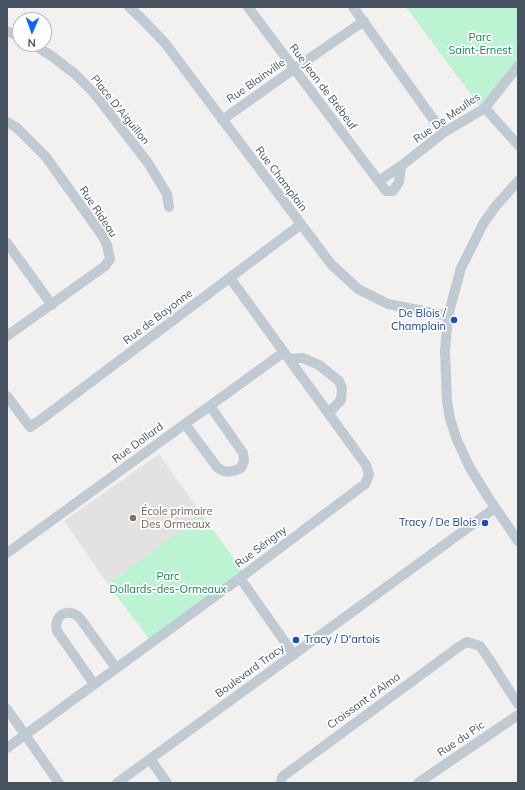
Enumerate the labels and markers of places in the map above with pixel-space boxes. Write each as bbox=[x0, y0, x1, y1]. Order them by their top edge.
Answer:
place label: De Blois / Champlain bbox=[391, 307, 446, 333]
marker: De Blois / Champlain bbox=[449, 315, 459, 325]
place label: École primaire Des Ormeaux bbox=[141, 505, 213, 531]
marker: École primaire Des Ormeaux bbox=[128, 513, 138, 523]
place label: Tracy / De Blois bbox=[399, 516, 477, 530]
marker: Tracy / De Blois bbox=[480, 518, 490, 528]
place label: Tracy / D'artois bbox=[304, 633, 380, 647]
marker: Tracy / D'artois bbox=[291, 635, 301, 645]

